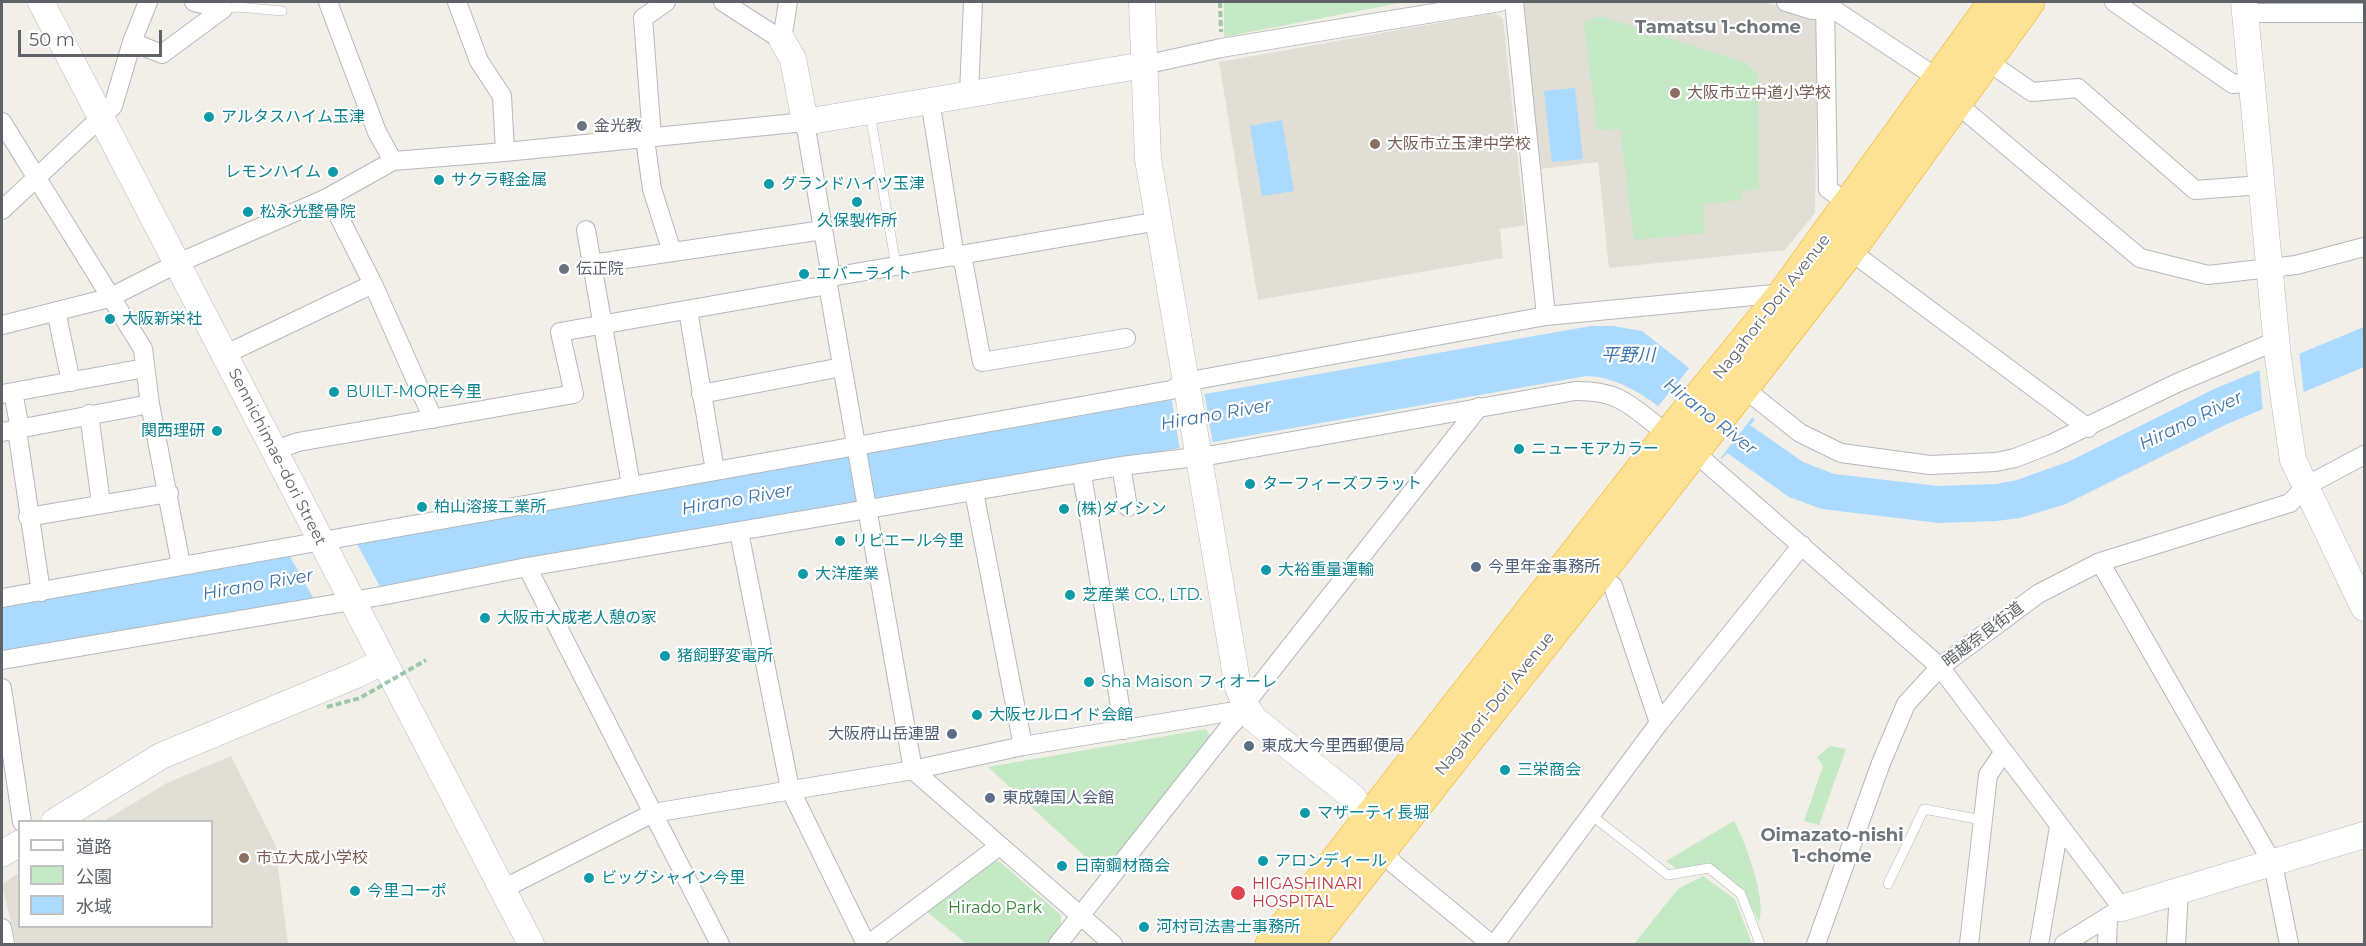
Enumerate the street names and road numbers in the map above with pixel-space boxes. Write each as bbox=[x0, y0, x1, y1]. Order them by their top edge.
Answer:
street label: Nagahori-Dori Avenue bbox=[1709, 231, 1835, 383]
street label: Sennichimae-dori Street bbox=[224, 365, 330, 549]
street label: 暗越奈良街道 bbox=[1939, 598, 2027, 672]
street label: Nagahori-Dori Avenue bbox=[1431, 628, 1559, 780]

